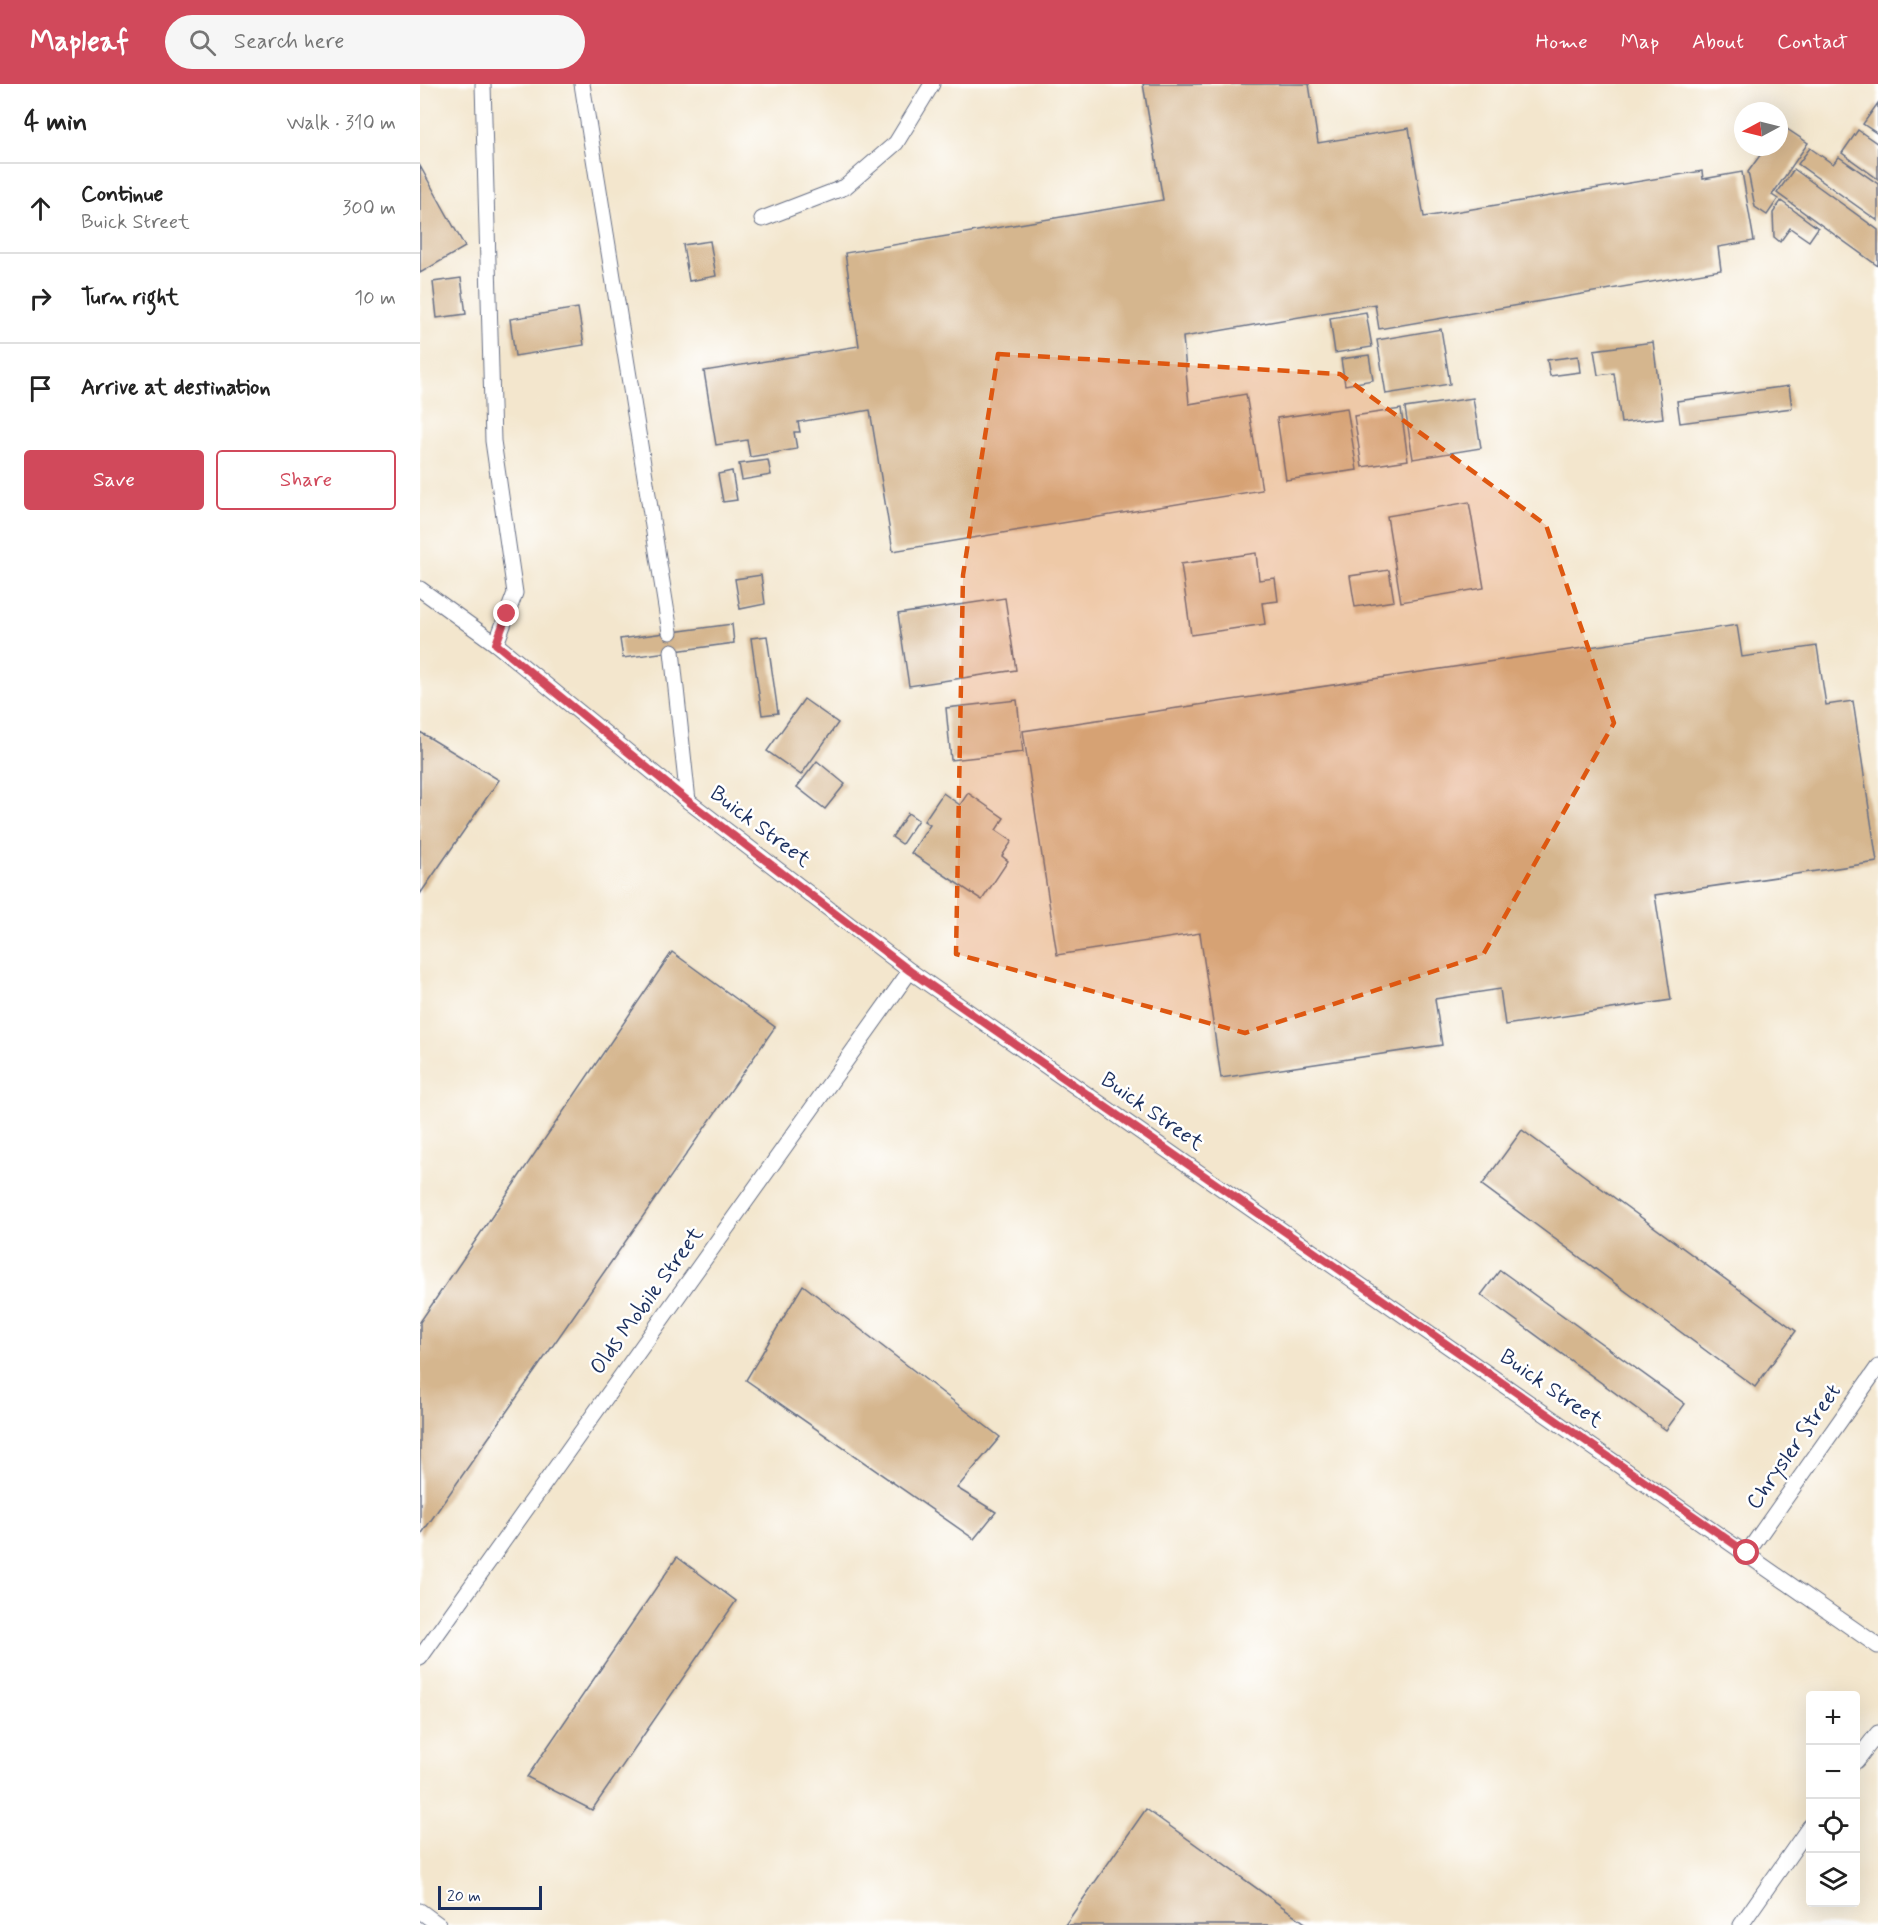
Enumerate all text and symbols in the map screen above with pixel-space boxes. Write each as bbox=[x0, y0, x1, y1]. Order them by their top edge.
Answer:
search box bbox=[165, 15, 585, 69]
text: Mapleaf bbox=[30, 24, 129, 61]
icon: search bbox=[186, 26, 219, 59]
text: Search here bbox=[234, 28, 344, 56]
text: Home bbox=[1536, 28, 1588, 56]
text: Map bbox=[1621, 28, 1659, 56]
text: About bbox=[1692, 28, 1744, 56]
text: Contact bbox=[1777, 28, 1848, 56]
north arrow bbox=[1734, 102, 1788, 156]
text: 4 min bbox=[24, 106, 87, 140]
text: Walk · 310 m bbox=[286, 110, 396, 137]
text: Continue bbox=[81, 181, 163, 209]
icon: ahead bbox=[24, 192, 57, 225]
text: 300 m bbox=[342, 195, 396, 222]
text: Buick Street bbox=[81, 209, 190, 236]
icon: right bbox=[24, 282, 57, 315]
text: Turn right bbox=[81, 284, 179, 312]
text: 10 m bbox=[354, 285, 396, 312]
icon: arrive bbox=[24, 372, 57, 405]
text: Arrive at destination bbox=[81, 374, 271, 402]
button: Save bbox=[24, 450, 204, 510]
button: Share bbox=[216, 450, 396, 510]
route end bbox=[493, 600, 519, 626]
street label: Buick Street bbox=[704, 780, 816, 874]
street label: Buick Street bbox=[1095, 1066, 1209, 1158]
street label: Olds Mobile Street bbox=[584, 1222, 710, 1380]
street label: Buick Street bbox=[1494, 1343, 1608, 1435]
street label: Chrysler Street bbox=[1740, 1379, 1848, 1515]
route start bbox=[1733, 1539, 1759, 1565]
map controls bbox=[1806, 1691, 1860, 1907]
button: + bbox=[1806, 1691, 1860, 1745]
button: − bbox=[1806, 1745, 1860, 1799]
button: locate bbox=[1806, 1799, 1860, 1853]
button: layers bbox=[1806, 1853, 1860, 1907]
scale bar bbox=[438, 1883, 542, 1910]
text: 20 m bbox=[447, 1886, 481, 1907]

